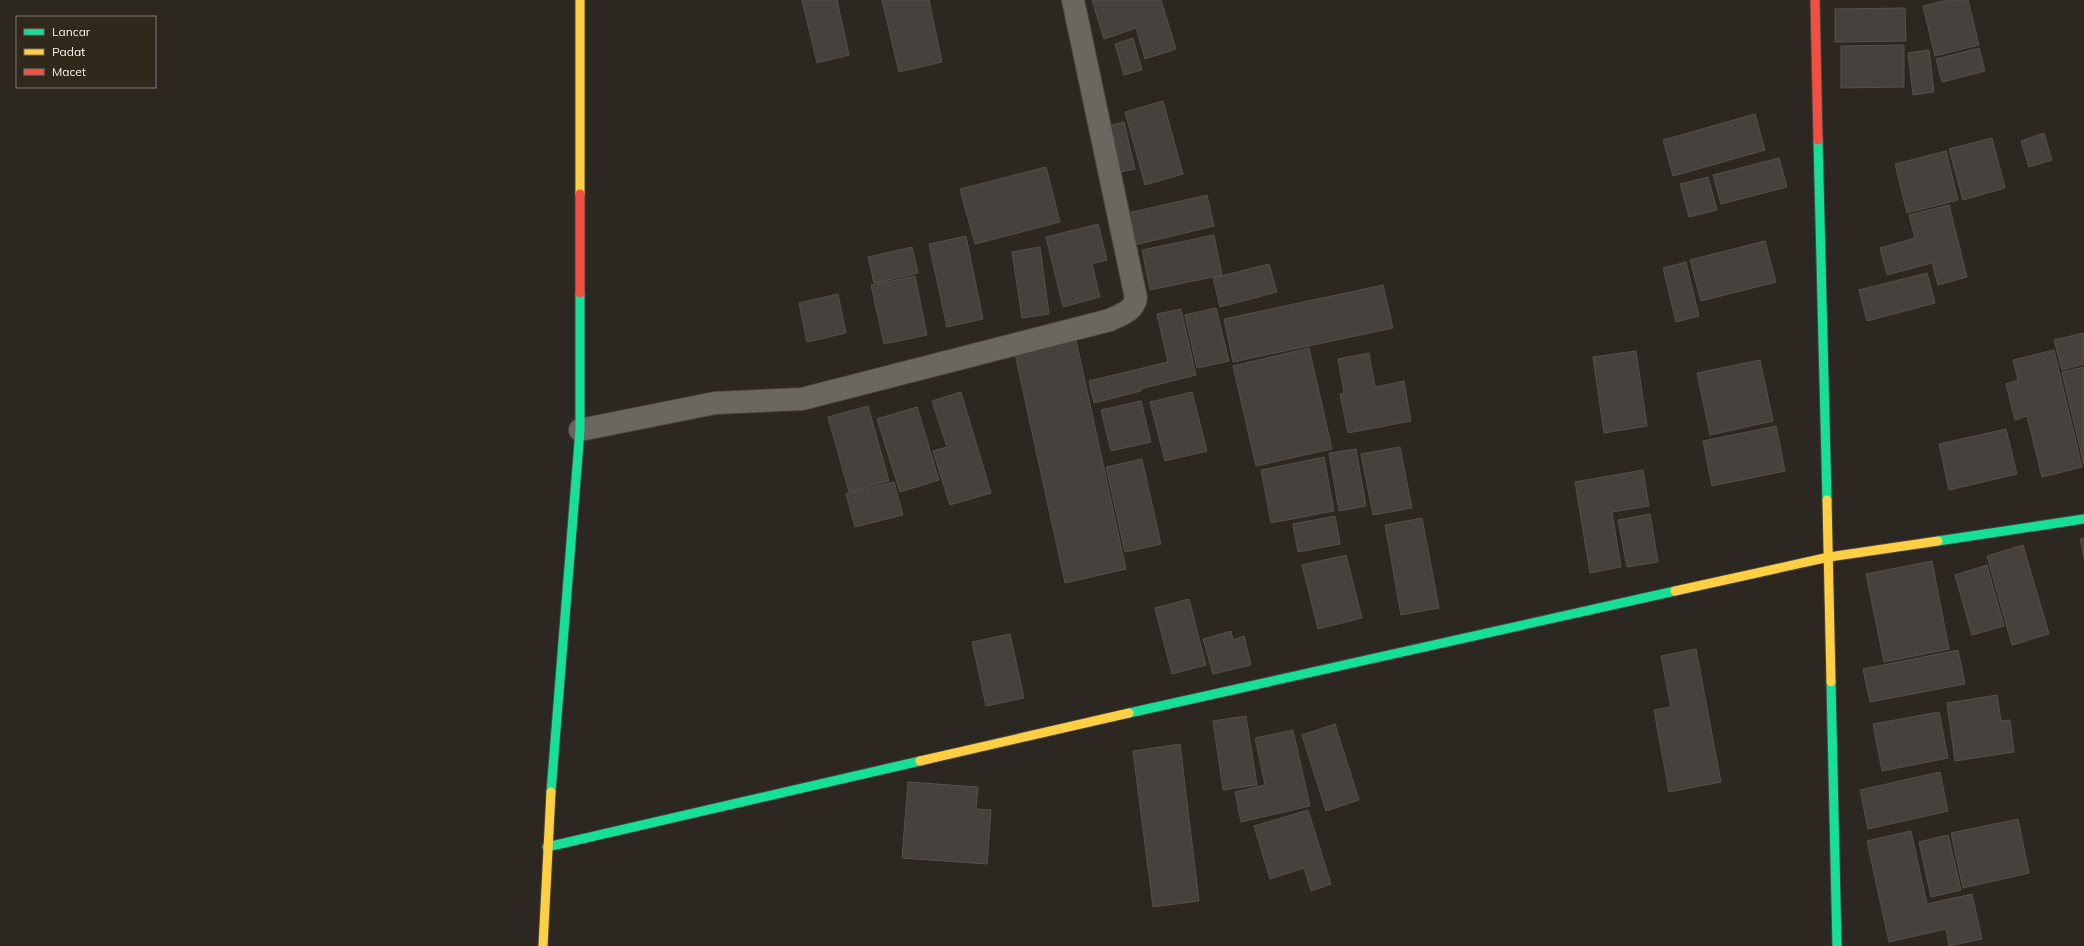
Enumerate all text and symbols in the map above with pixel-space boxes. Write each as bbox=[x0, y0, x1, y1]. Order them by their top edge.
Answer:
legend bbox=[16, 16, 156, 88]
text: Lancar bbox=[52, 24, 91, 39]
text: Padat bbox=[52, 44, 85, 59]
text: Macet bbox=[52, 64, 86, 79]

